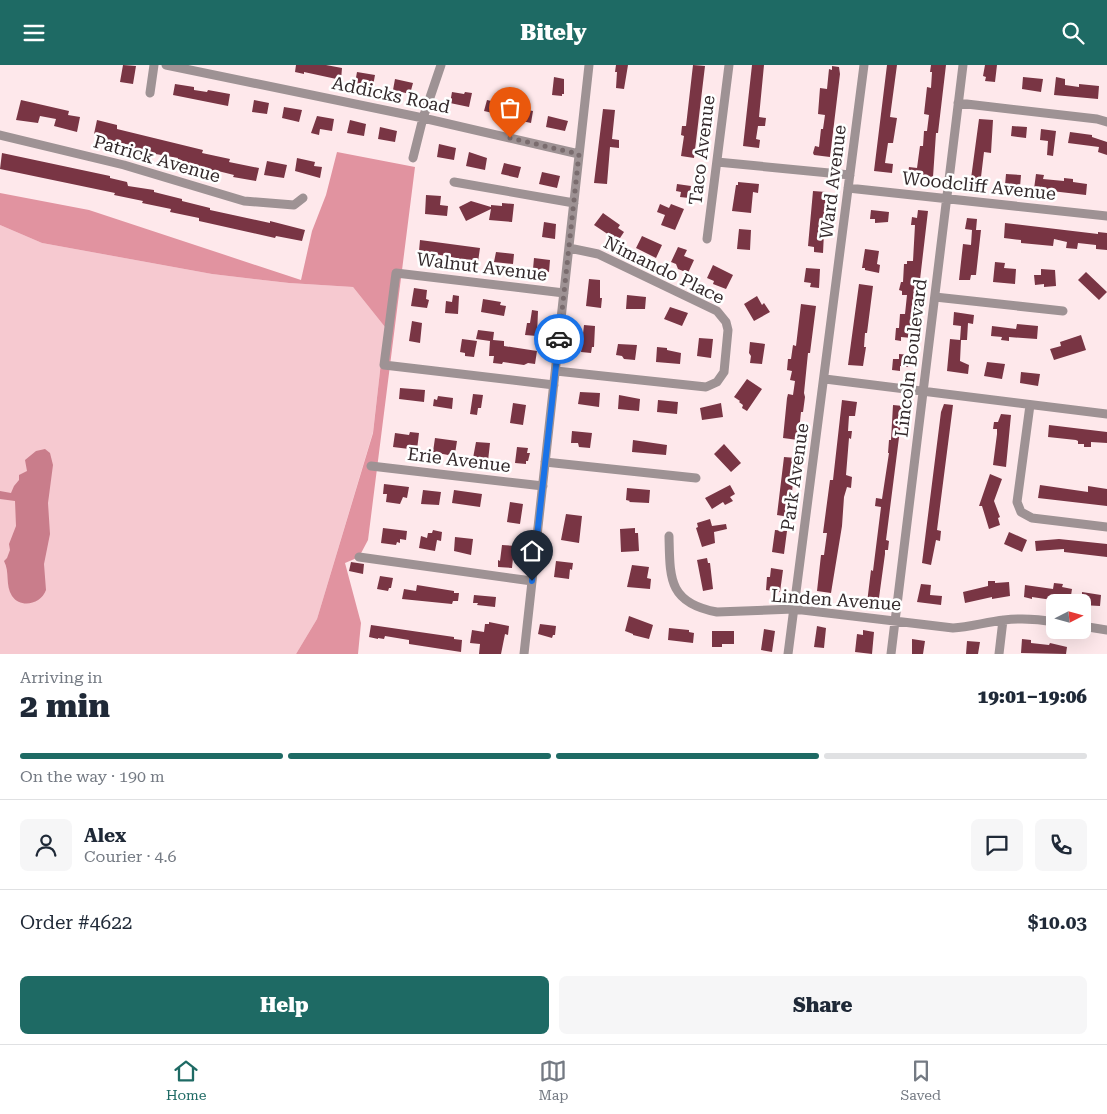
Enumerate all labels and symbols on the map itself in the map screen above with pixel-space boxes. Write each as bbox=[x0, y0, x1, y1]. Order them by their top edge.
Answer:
street label: Addicks Road bbox=[330, 72, 452, 117]
pin bbox=[489, 87, 531, 138]
street label: Taco Avenue bbox=[684, 94, 719, 206]
street label: Ward Avenue bbox=[815, 123, 850, 240]
street label: Patrick Avenue bbox=[91, 130, 223, 187]
street label: Woodcliff Avenue bbox=[901, 167, 1057, 204]
street label: Nimando Place bbox=[600, 231, 728, 308]
street label: Walnut Avenue bbox=[416, 248, 549, 285]
street label: Lincoln Boulevard bbox=[890, 277, 931, 438]
courier bbox=[534, 314, 584, 364]
street label: Park Avenue bbox=[777, 422, 812, 532]
street label: Erie Avenue bbox=[406, 443, 512, 476]
pin bbox=[511, 530, 553, 581]
street label: Linden Avenue bbox=[770, 584, 902, 615]
north arrow bbox=[1046, 594, 1091, 639]

